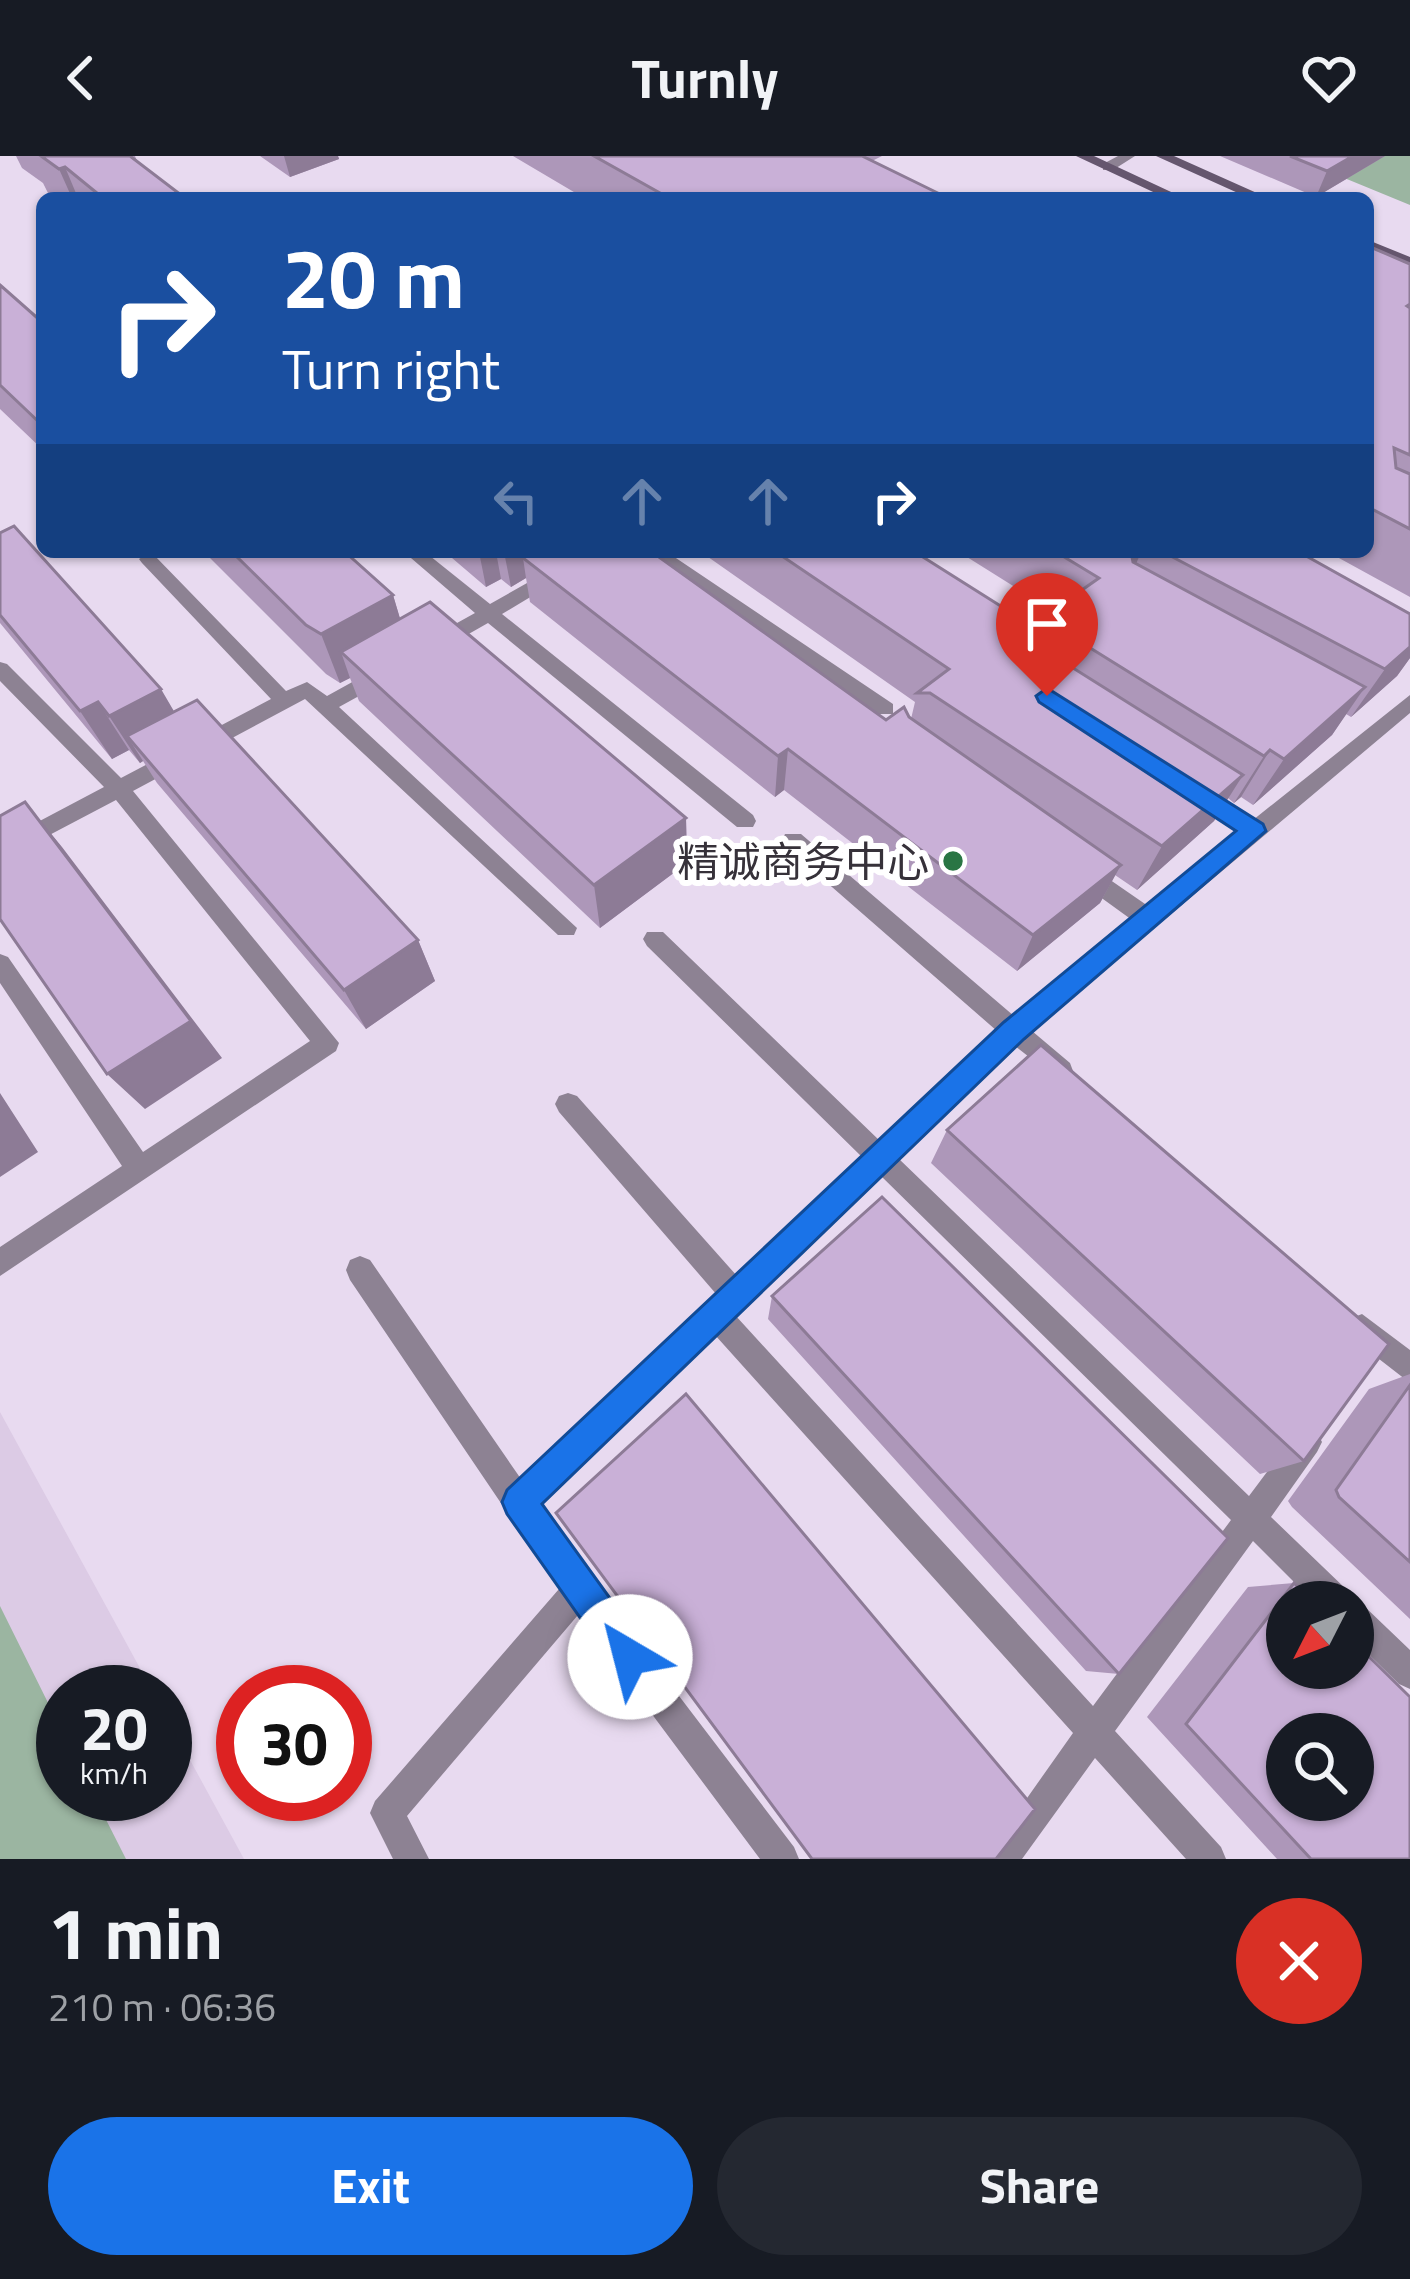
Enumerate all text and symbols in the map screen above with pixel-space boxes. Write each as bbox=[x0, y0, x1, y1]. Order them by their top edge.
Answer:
text: Turnly bbox=[632, 37, 778, 119]
icon: back bbox=[48, 45, 114, 111]
icon: heart bbox=[1296, 45, 1362, 111]
text: 20 m bbox=[282, 213, 465, 341]
icon: right bbox=[84, 240, 240, 396]
text: Turn right bbox=[282, 328, 500, 410]
icon: left bbox=[483, 468, 549, 534]
icon: ahead bbox=[609, 468, 675, 534]
icon: ahead bbox=[735, 468, 801, 534]
icon: right bbox=[861, 468, 927, 534]
pin bbox=[996, 573, 1098, 696]
icon: arrive bbox=[1014, 591, 1080, 657]
place label: 精诚商务中心 bbox=[677, 829, 929, 893]
marker: 精诚商务中心 bbox=[940, 848, 966, 874]
north arrow bbox=[1266, 1581, 1374, 1689]
map controls bbox=[1266, 1581, 1374, 1821]
position arrow bbox=[567, 1594, 693, 1720]
speed limit sign: 30 bbox=[216, 1665, 372, 1821]
text: 20 bbox=[80, 1682, 148, 1773]
button: search bbox=[1266, 1713, 1374, 1821]
text: km/h bbox=[80, 1750, 148, 1796]
text: 1 min bbox=[48, 1877, 223, 1987]
button: close bbox=[1236, 1898, 1362, 2024]
text: 210 m · 06:36 bbox=[48, 1977, 276, 2036]
button: Exit bbox=[48, 2117, 693, 2255]
button: Share bbox=[717, 2117, 1362, 2255]

